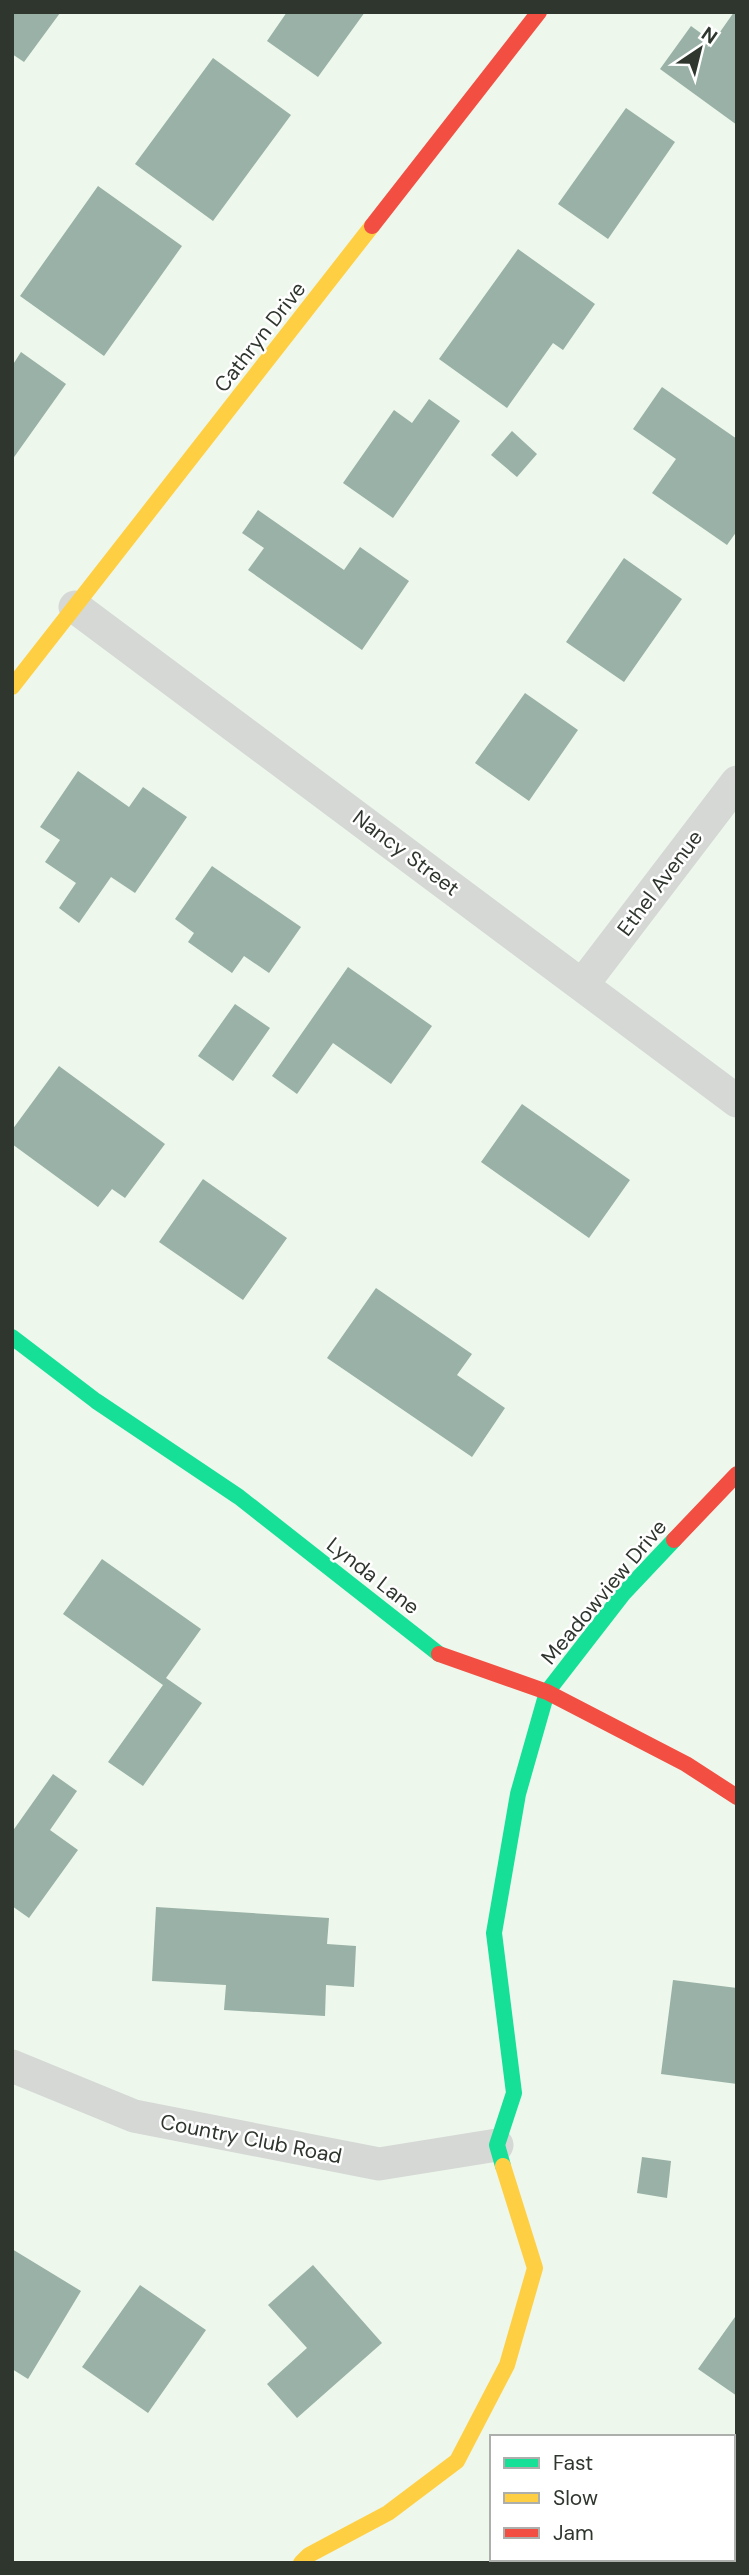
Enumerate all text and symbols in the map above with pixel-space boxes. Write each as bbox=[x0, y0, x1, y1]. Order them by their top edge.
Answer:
north arrow bbox=[665, 14, 735, 84]
text: N bbox=[697, 21, 722, 50]
street label: Cathryn Drive bbox=[208, 276, 312, 398]
street label: Nancy Street bbox=[347, 804, 465, 902]
street label: Ethel Avenue bbox=[611, 824, 709, 942]
street label: Meadowview Drive bbox=[535, 1514, 673, 1670]
street label: Lynda Lane bbox=[321, 1531, 425, 1621]
street label: Country Club Road bbox=[158, 2108, 344, 2170]
legend bbox=[490, 2435, 735, 2561]
text: Fast bbox=[553, 2449, 593, 2477]
text: Slow bbox=[553, 2484, 598, 2512]
text: Jam bbox=[553, 2519, 594, 2547]

